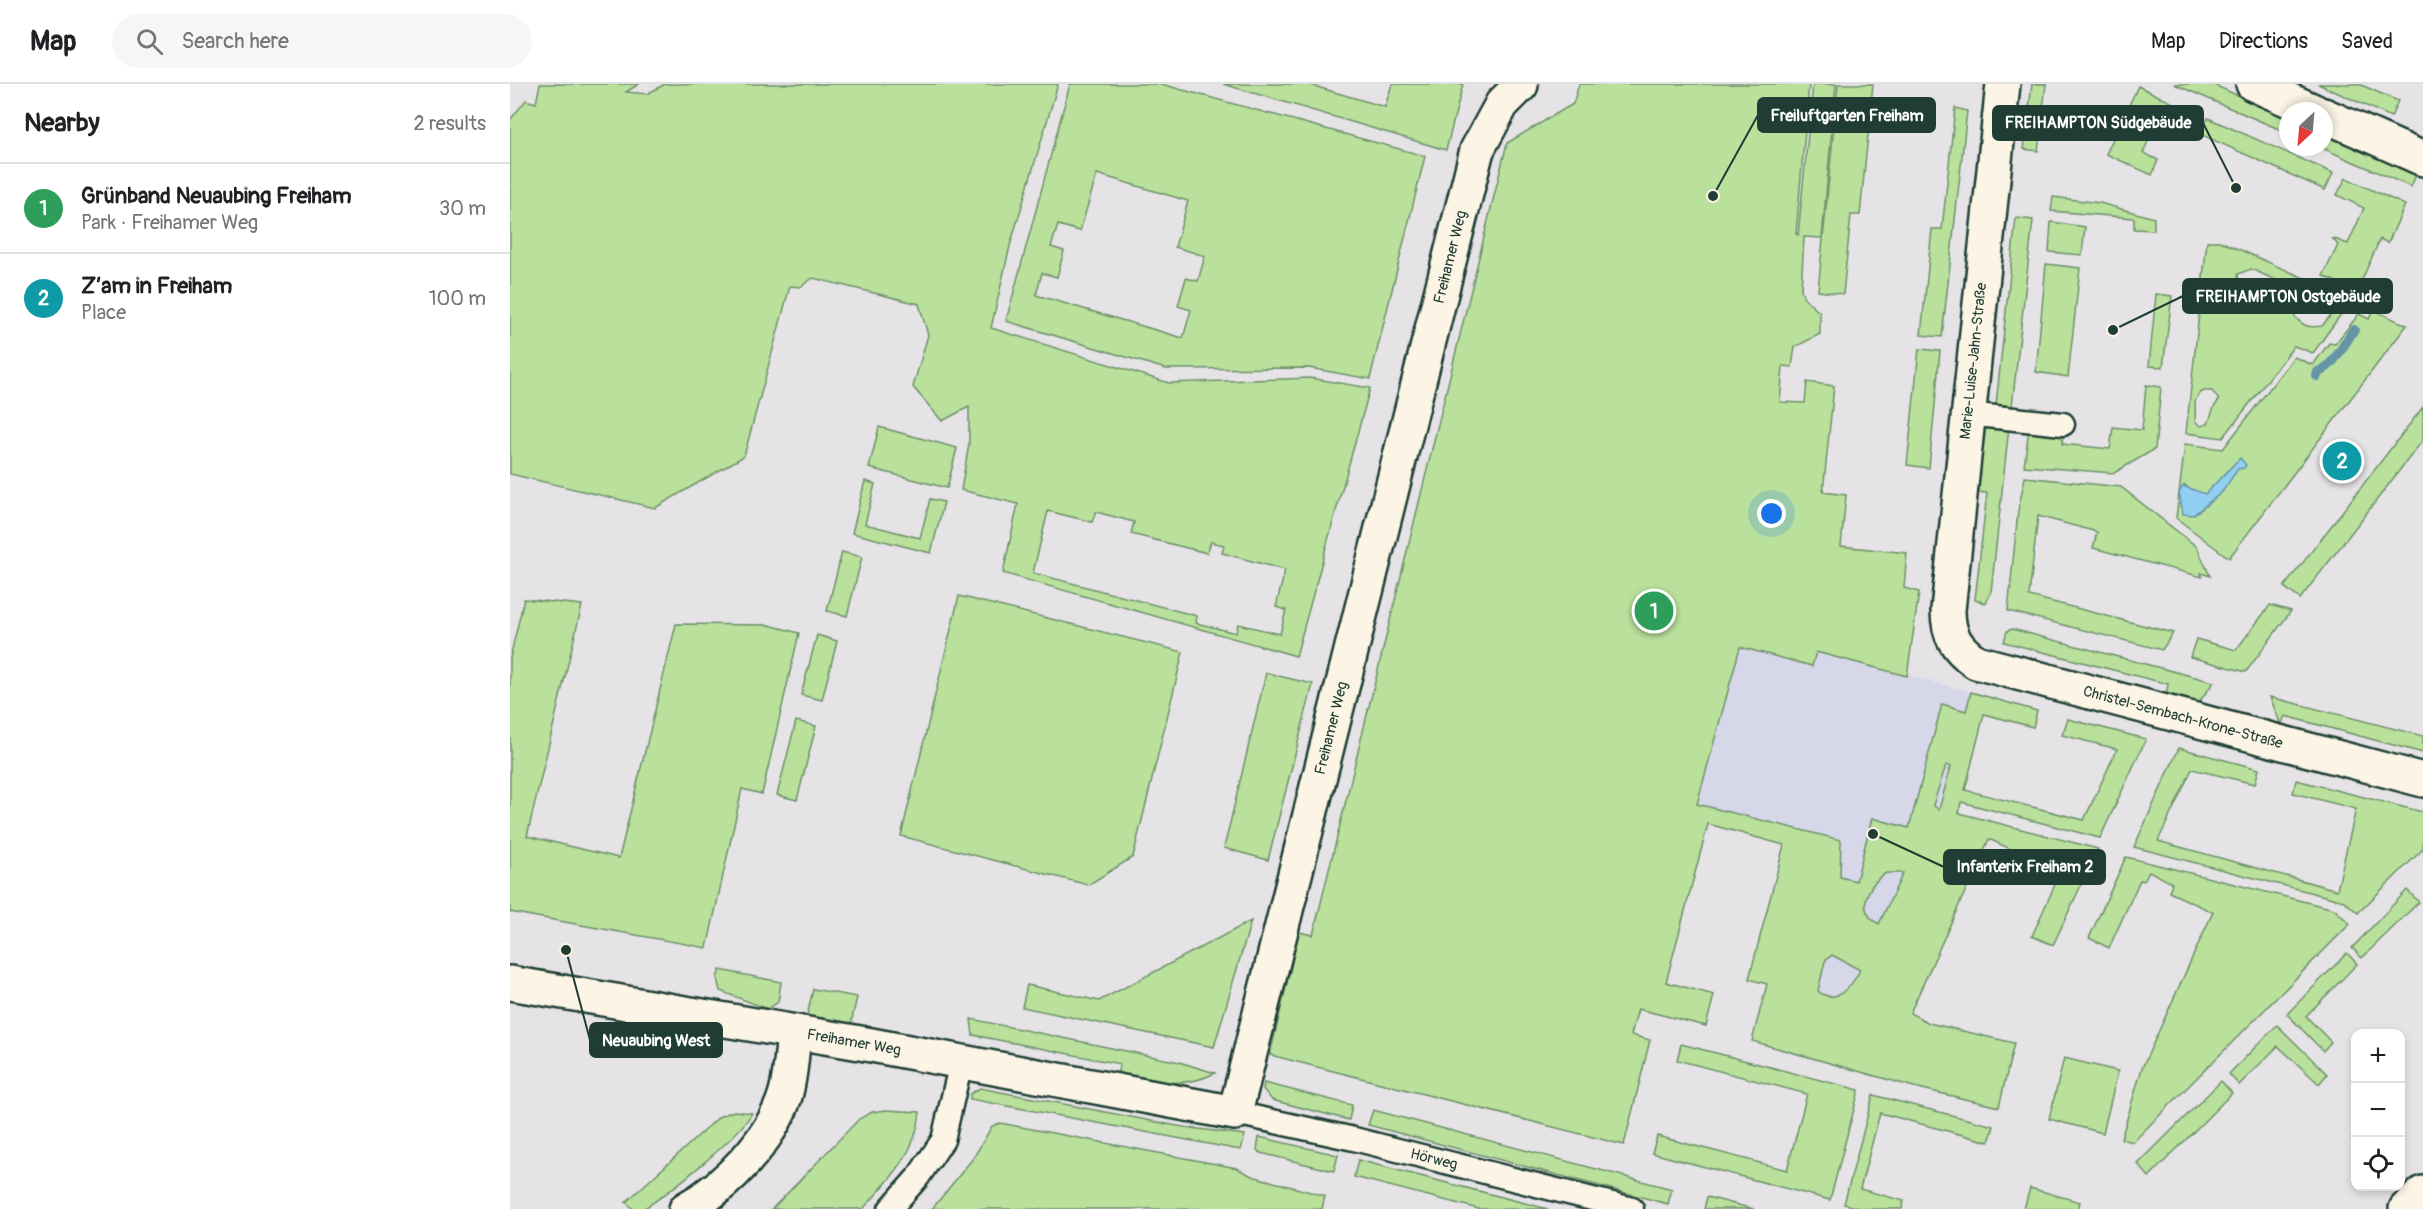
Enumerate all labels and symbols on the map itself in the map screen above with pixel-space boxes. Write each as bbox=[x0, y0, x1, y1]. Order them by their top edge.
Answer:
callout: Freiluftgarten Freiham bbox=[1758, 98, 1935, 132]
north arrow bbox=[2279, 102, 2333, 156]
text: Freiluftgarten Freiham bbox=[1770, 106, 1924, 126]
callout: FREIHAMPTON Südgebäude bbox=[1993, 106, 2203, 140]
text: FREIHAMPTON Südgebäude bbox=[2005, 113, 2192, 133]
street label: Freihamer Weg bbox=[1430, 209, 1471, 306]
callout: FREIHAMPTON Ostgebäude bbox=[2183, 279, 2392, 313]
street label: Marie-Luise-Jahn-Straße bbox=[1956, 281, 1991, 440]
text: FREIHAMPTON Ostgebäude bbox=[2195, 287, 2382, 307]
pin: 2 bbox=[2322, 438, 2362, 484]
your location bbox=[1757, 499, 1786, 528]
pin: 1 bbox=[1634, 588, 1674, 634]
street label: Freihamer Weg bbox=[1311, 680, 1352, 777]
street label: Christel-Sembach-Krone-Straße bbox=[2081, 682, 2285, 753]
callout: Infanterix Freiham 2 bbox=[1944, 850, 2105, 884]
text: Infanterix Freiham 2 bbox=[1957, 857, 2094, 877]
callout: Neuaubing West bbox=[590, 1023, 722, 1057]
street label: Freihamer Weg bbox=[805, 1025, 902, 1060]
text: Neuaubing West bbox=[602, 1031, 711, 1051]
street label: Hörweg bbox=[1408, 1144, 1460, 1175]

